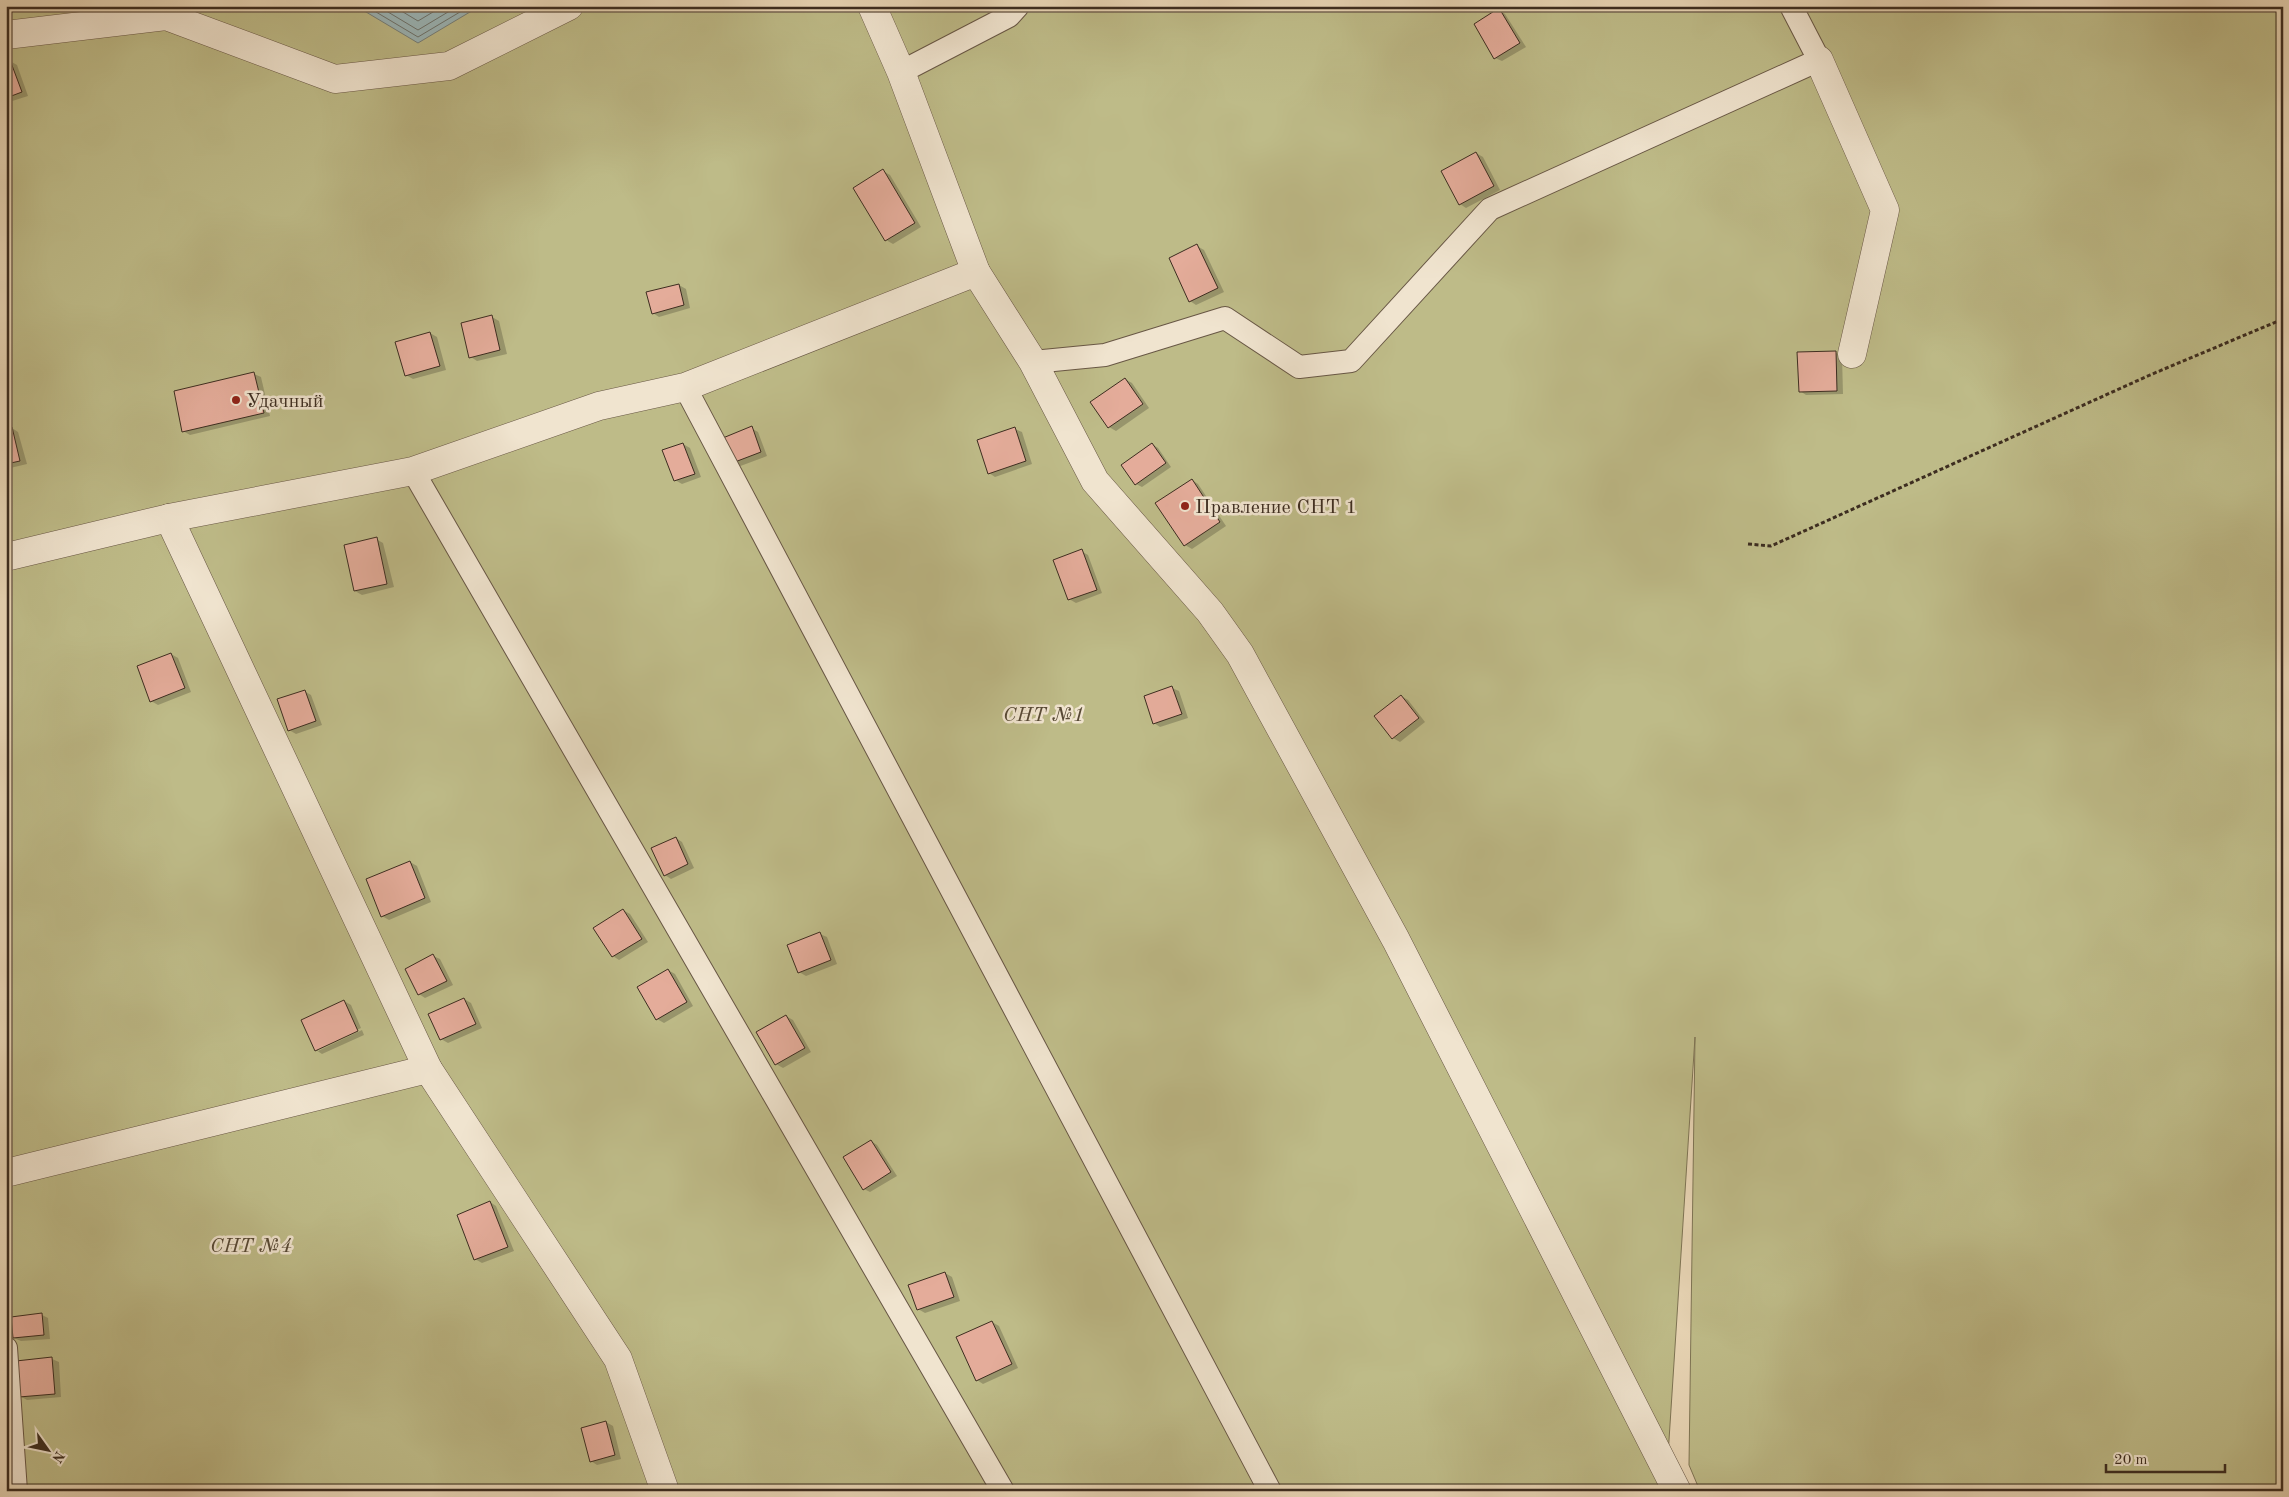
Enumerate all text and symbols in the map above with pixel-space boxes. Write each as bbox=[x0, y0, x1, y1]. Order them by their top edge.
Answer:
place label: Удачный bbox=[246, 392, 323, 412]
marker: Удачный bbox=[230, 394, 242, 406]
place label: Правление СНТ 1 bbox=[1195, 498, 1357, 518]
marker: Правление СНТ 1 bbox=[1179, 500, 1191, 512]
park label: СНТ №1 bbox=[1003, 706, 1085, 726]
park label: СНТ №4 bbox=[210, 1237, 292, 1257]
north arrow bbox=[22, 1424, 72, 1474]
scale bar bbox=[2106, 1442, 2225, 1474]
text: N bbox=[49, 1448, 67, 1465]
text: 20 m bbox=[2114, 1453, 2148, 1468]

